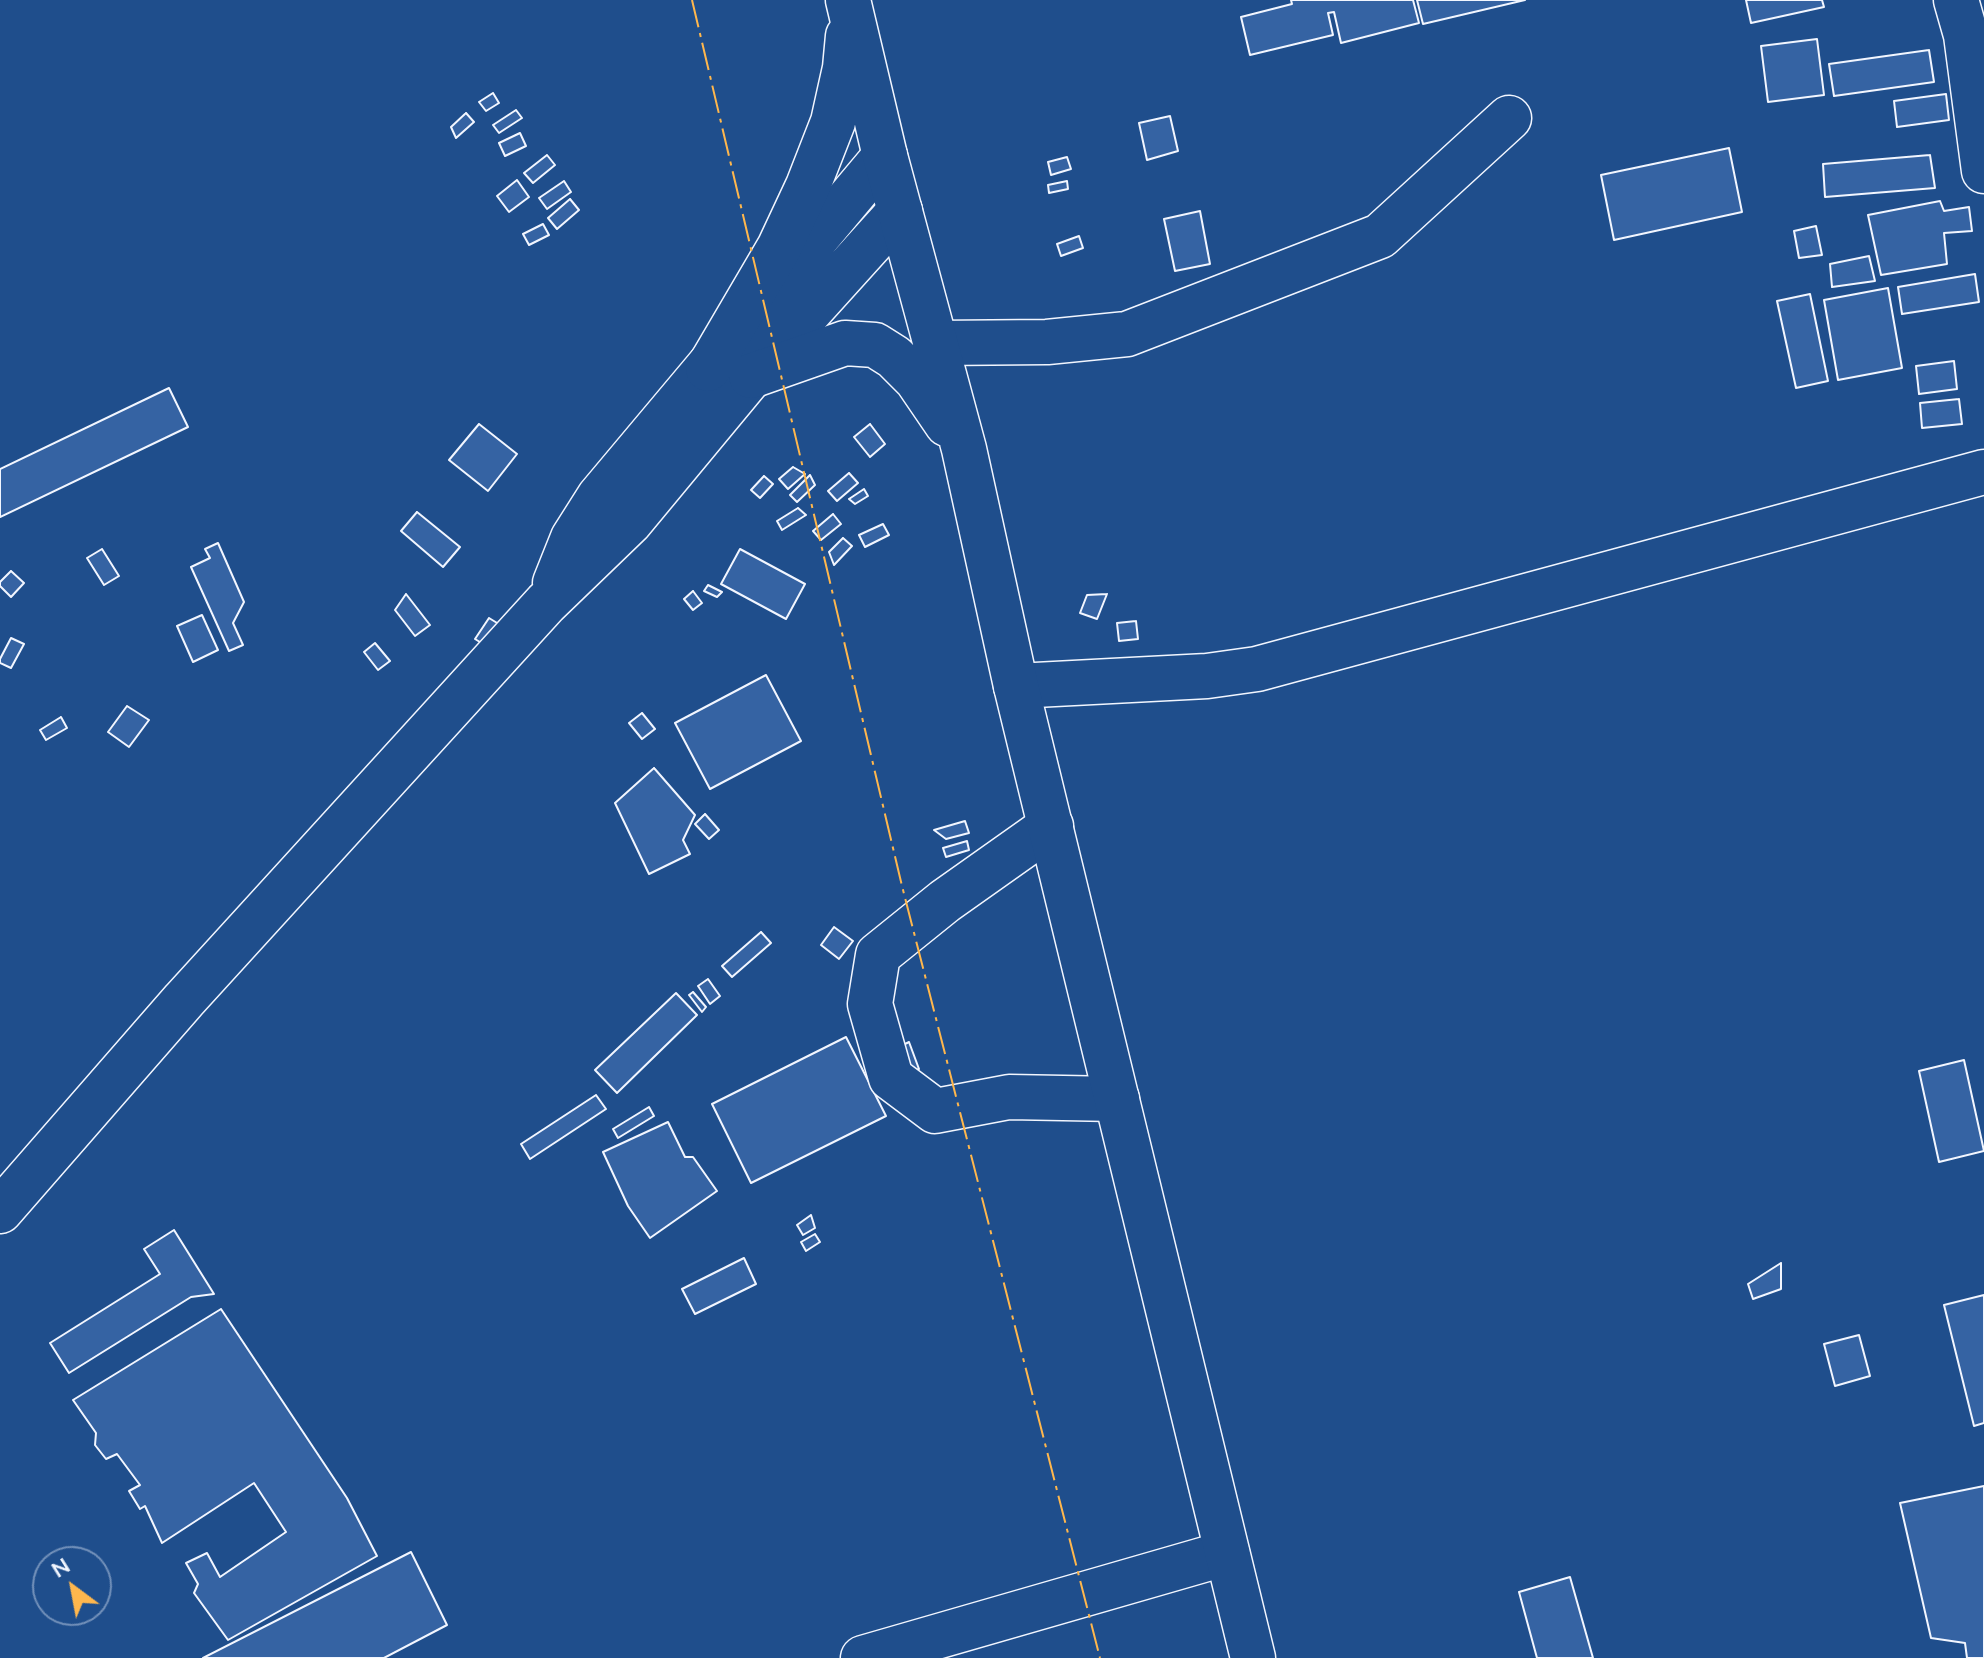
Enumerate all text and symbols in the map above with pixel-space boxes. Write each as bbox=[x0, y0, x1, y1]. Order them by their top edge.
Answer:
north arrow bbox=[32, 1546, 112, 1626]
text: N bbox=[46, 1551, 75, 1584]

